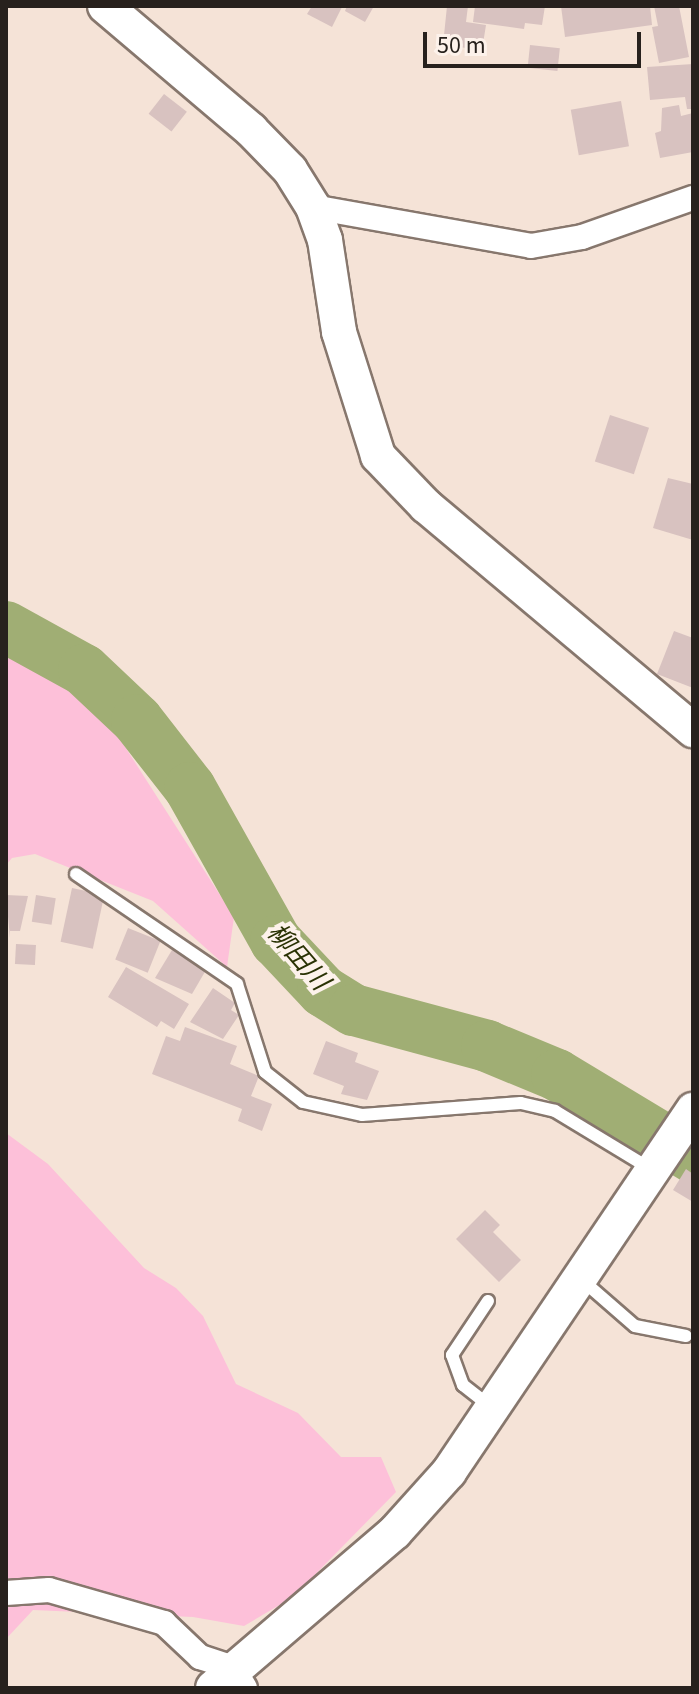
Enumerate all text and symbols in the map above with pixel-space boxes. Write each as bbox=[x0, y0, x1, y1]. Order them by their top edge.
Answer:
scale bar bbox=[427, 16, 645, 66]
text: 50 m bbox=[437, 28, 486, 63]
water label: 柳田川 bbox=[261, 917, 335, 997]

